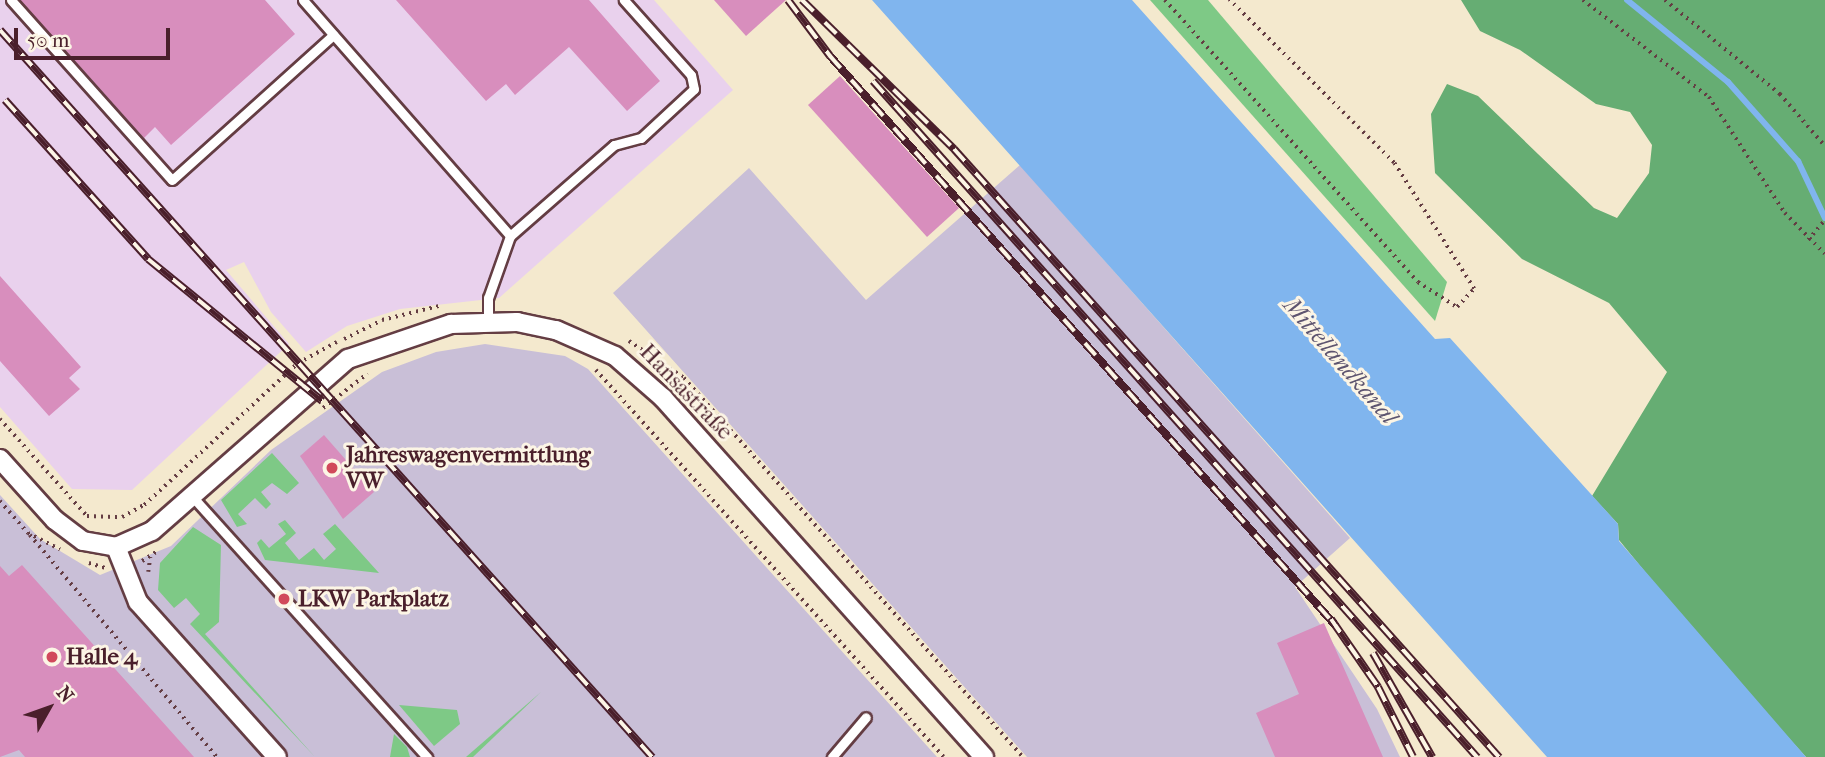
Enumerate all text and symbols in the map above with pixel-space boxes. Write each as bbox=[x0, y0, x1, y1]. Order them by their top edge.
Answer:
scale bar bbox=[18, 14, 173, 58]
text: 50 m bbox=[27, 28, 70, 52]
water label: Mittellandkanal bbox=[1277, 292, 1403, 430]
street label: Hansastraße bbox=[634, 338, 738, 446]
place label: Jahreswagenvermittlung VW bbox=[346, 441, 591, 495]
marker: Jahreswagenvermittlung VW bbox=[324, 460, 340, 476]
place label: LKW Parkplatz bbox=[298, 585, 449, 613]
marker: LKW Parkplatz bbox=[276, 591, 292, 607]
place label: Halle 4 bbox=[66, 643, 137, 671]
marker: Halle 4 bbox=[44, 649, 60, 665]
north arrow bbox=[14, 673, 84, 743]
text: N bbox=[52, 682, 78, 707]

